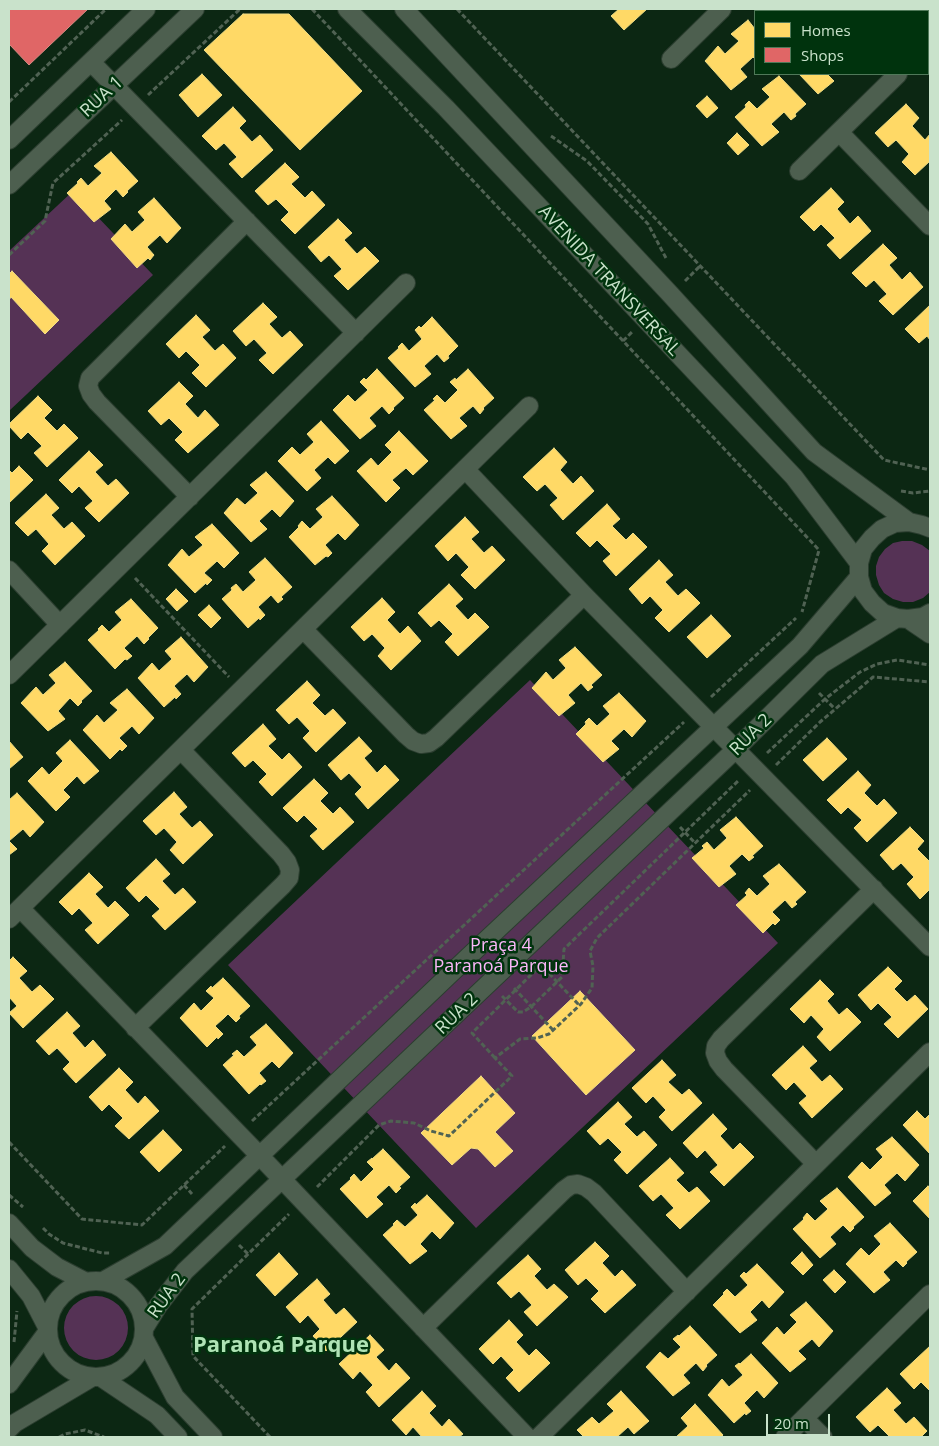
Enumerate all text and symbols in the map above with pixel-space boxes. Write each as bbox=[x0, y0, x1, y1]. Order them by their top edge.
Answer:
legend bbox=[754, 10, 929, 75]
text: Homes bbox=[801, 20, 851, 40]
text: Shops bbox=[801, 45, 844, 65]
street label: RUA 1 bbox=[76, 72, 128, 122]
street label: AVENIDA TRANSVERSAL bbox=[534, 201, 684, 361]
street label: RUA 2 bbox=[725, 709, 777, 761]
park label: Praça 4 Paranoá Parque bbox=[433, 935, 569, 978]
street label: RUA 2 bbox=[431, 989, 483, 1039]
street label: RUA 2 bbox=[143, 1269, 191, 1323]
district label: Paranoá Parque bbox=[193, 1333, 369, 1359]
scale bar bbox=[769, 1404, 833, 1436]
text: 20 m bbox=[774, 1413, 809, 1433]

